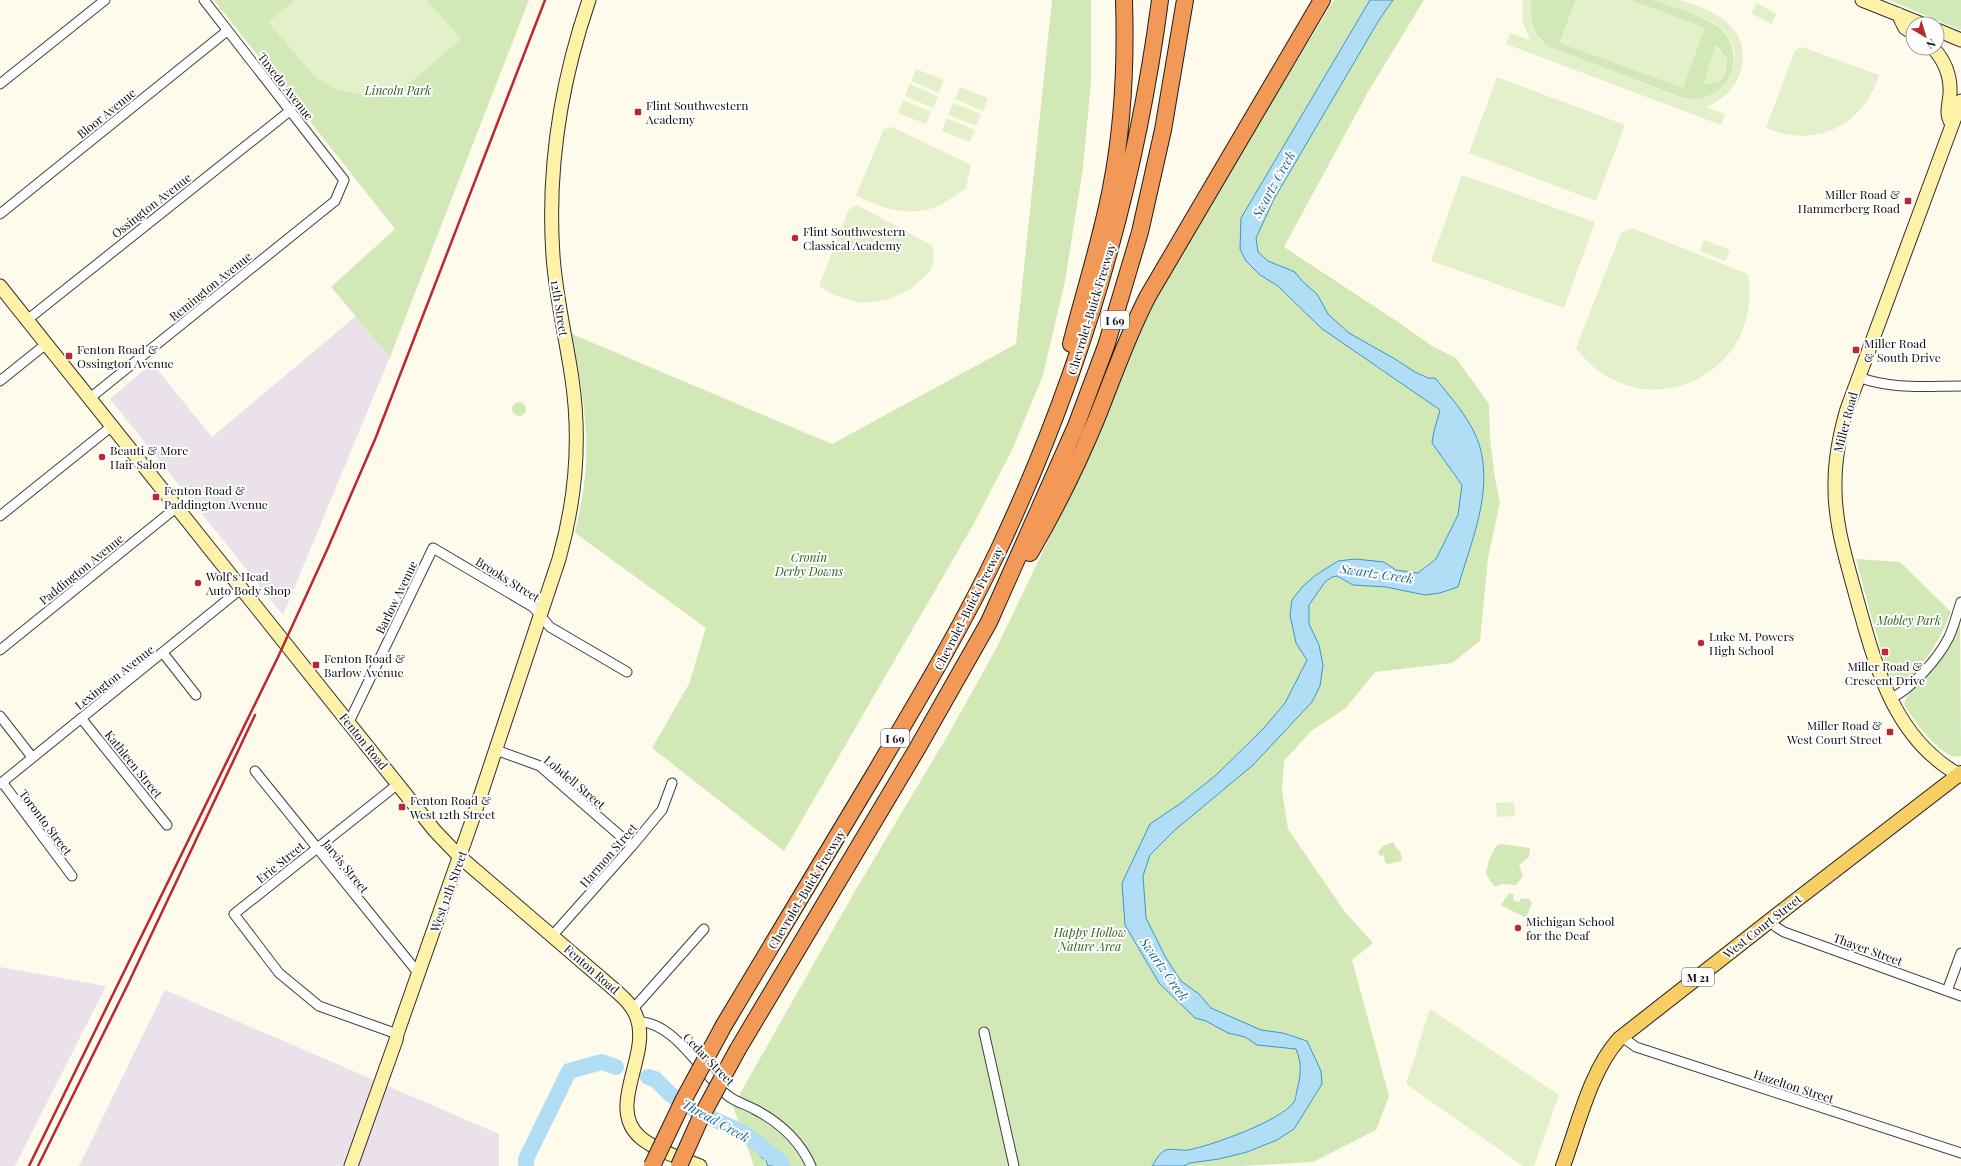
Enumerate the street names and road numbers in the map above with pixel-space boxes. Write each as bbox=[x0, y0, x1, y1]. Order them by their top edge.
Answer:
street label: Tuxedo Avenue bbox=[255, 49, 317, 123]
street label: Bloor Avenue bbox=[73, 84, 139, 142]
street label: Ossington Avenue bbox=[108, 169, 194, 241]
street label: Chevrolet-Buick Freeway bbox=[1063, 241, 1119, 377]
street label: Remington Avenue bbox=[165, 248, 255, 324]
street label: 12th Street bbox=[548, 279, 572, 338]
road number: I 69 bbox=[1101, 311, 1129, 329]
street label: Miller Road bbox=[1829, 390, 1861, 454]
street label: Paddington Avenue bbox=[36, 530, 126, 608]
street label: Chevrolet-Buick Freeway bbox=[930, 543, 1006, 673]
street label: Brooks Street bbox=[473, 553, 544, 605]
street label: Barlow Avenue bbox=[371, 558, 421, 636]
street label: Lexington Avenue bbox=[71, 641, 157, 713]
street label: Fenton Road bbox=[336, 710, 392, 772]
street label: Kathleen Street bbox=[102, 727, 167, 802]
road number: I 69 bbox=[881, 729, 909, 747]
street label: Lobdell Street bbox=[541, 752, 610, 813]
street label: Toronto Street bbox=[16, 786, 76, 859]
street label: Harmon Street bbox=[576, 819, 641, 890]
street label: Chevrolet-Buick Freeway bbox=[764, 826, 848, 952]
street label: Jarvis Street bbox=[319, 835, 373, 897]
street label: Erie Street bbox=[253, 837, 308, 886]
street label: West 12th Street bbox=[426, 848, 470, 935]
street label: West Court Street bbox=[1719, 890, 1805, 962]
street label: Thayer Street bbox=[1831, 929, 1906, 969]
street label: Fenton Road bbox=[561, 941, 623, 997]
road number: M 21 bbox=[1682, 968, 1714, 986]
street label: Cedar Street bbox=[680, 1029, 739, 1089]
street label: Hazelton Street bbox=[1752, 1066, 1837, 1107]

